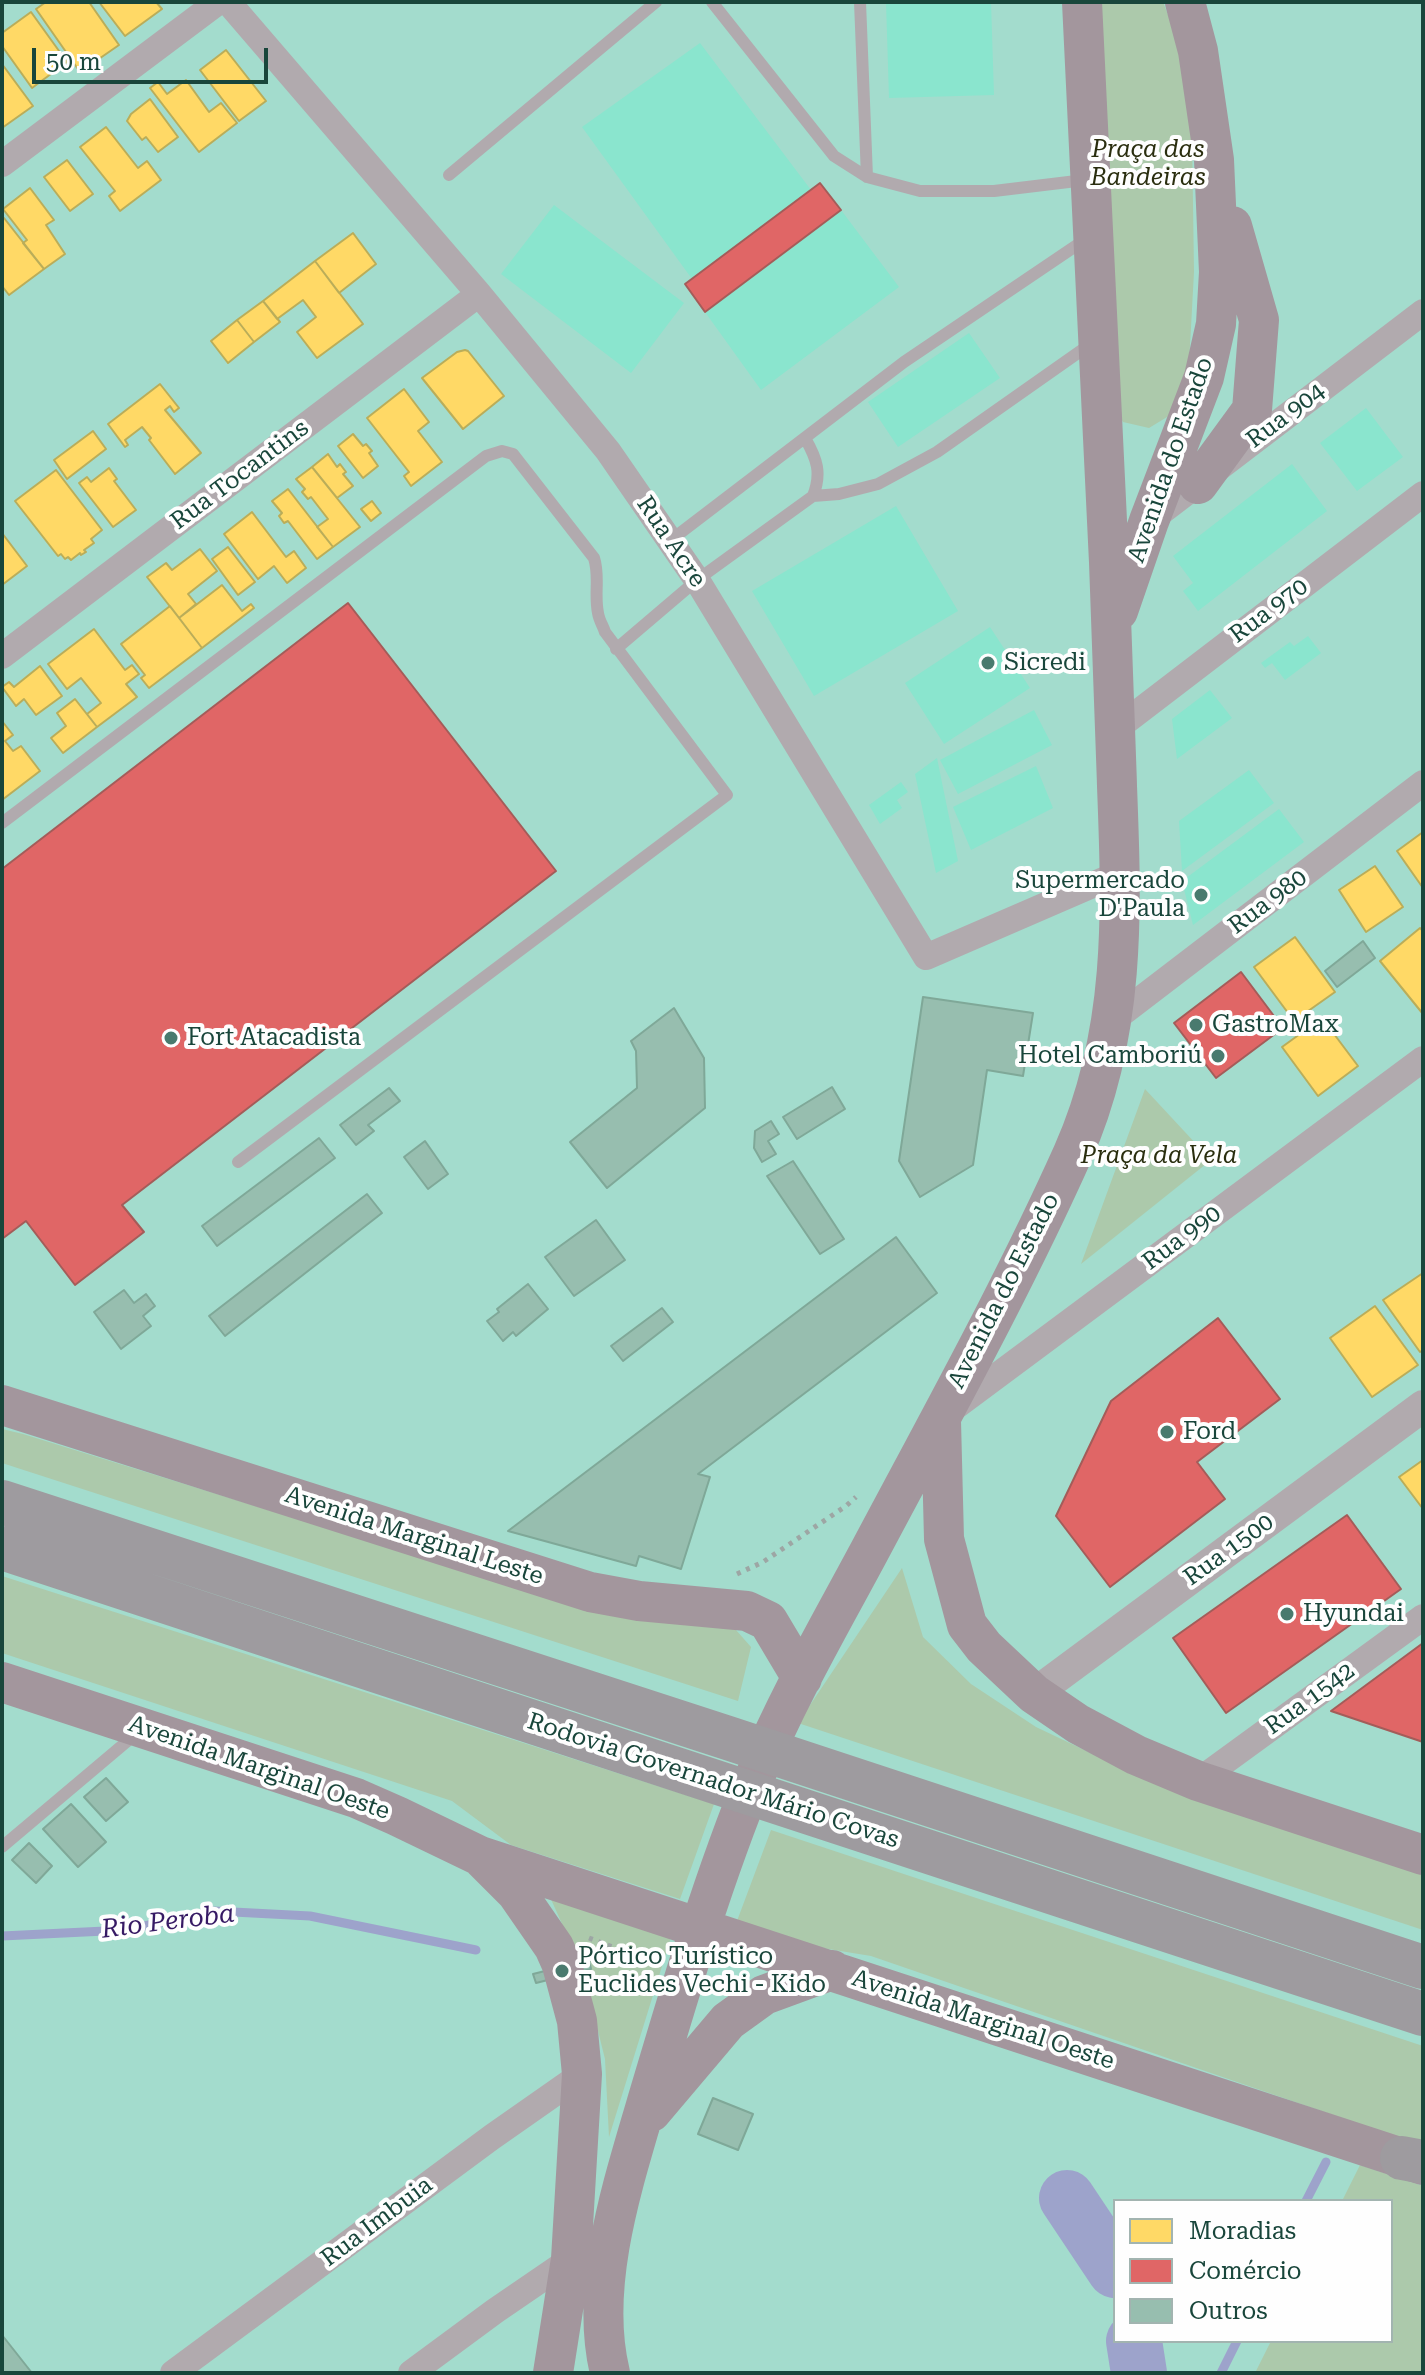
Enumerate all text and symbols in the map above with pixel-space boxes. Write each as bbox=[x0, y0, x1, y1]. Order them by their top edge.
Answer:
scale bar bbox=[36, 32, 272, 82]
text: 50 m bbox=[46, 48, 101, 76]
park label: Praça das Bandeiras bbox=[1090, 136, 1206, 192]
street label: Avenida do Estado bbox=[1122, 354, 1220, 566]
street label: Rua 904 bbox=[1241, 377, 1331, 455]
street label: Rua Tocantins bbox=[165, 414, 315, 536]
street label: Rua Acre bbox=[630, 491, 712, 593]
street label: Rua 970 bbox=[1224, 572, 1314, 650]
place label: Sicredi bbox=[1004, 649, 1086, 677]
marker: Sicredi bbox=[979, 654, 997, 672]
street label: Rua 980 bbox=[1223, 863, 1313, 941]
place label: Supermercado D'Paula bbox=[1015, 867, 1185, 923]
marker: Supermercado D'Paula bbox=[1192, 886, 1210, 904]
place label: GastroMax bbox=[1212, 1011, 1339, 1039]
marker: GastroMax bbox=[1187, 1016, 1205, 1034]
place label: Fort Atacadista bbox=[187, 1024, 361, 1052]
marker: Fort Atacadista bbox=[162, 1029, 180, 1047]
place label: Hotel Camboriú bbox=[1018, 1042, 1202, 1070]
marker: Hotel Camboriú bbox=[1209, 1047, 1227, 1065]
park label: Praça da Vela bbox=[1081, 1142, 1237, 1170]
street label: Avenida do Estado bbox=[942, 1189, 1066, 1393]
street label: Rua 990 bbox=[1137, 1199, 1227, 1277]
place label: Ford bbox=[1183, 1418, 1236, 1446]
marker: Ford bbox=[1158, 1423, 1176, 1441]
street label: Avenida Marginal Leste bbox=[281, 1481, 547, 1591]
street label: Rua 1500 bbox=[1178, 1508, 1280, 1592]
place label: Hyundai bbox=[1303, 1600, 1404, 1628]
marker: Hyundai bbox=[1278, 1605, 1296, 1623]
street label: Rua 1542 bbox=[1259, 1657, 1361, 1741]
street label: Rodovia Governador Mário Covas bbox=[524, 1707, 902, 1855]
street label: Avenida Marginal Oeste bbox=[125, 1710, 393, 1826]
water label: Rio Peroba bbox=[100, 1898, 236, 1946]
place label: Pórtico Turístico Euclides Vechi - Kido bbox=[578, 1943, 826, 1999]
marker: Pórtico Turístico Euclides Vechi - Kido bbox=[553, 1962, 571, 1980]
street label: Avenida Marginal Oeste bbox=[848, 1964, 1118, 2076]
street label: Rua Imbuia bbox=[316, 2171, 438, 2273]
legend bbox=[1113, 2199, 1393, 2343]
text: Moradias bbox=[1189, 2217, 1296, 2245]
text: Comércio bbox=[1189, 2257, 1302, 2285]
text: Outros bbox=[1189, 2297, 1268, 2325]

